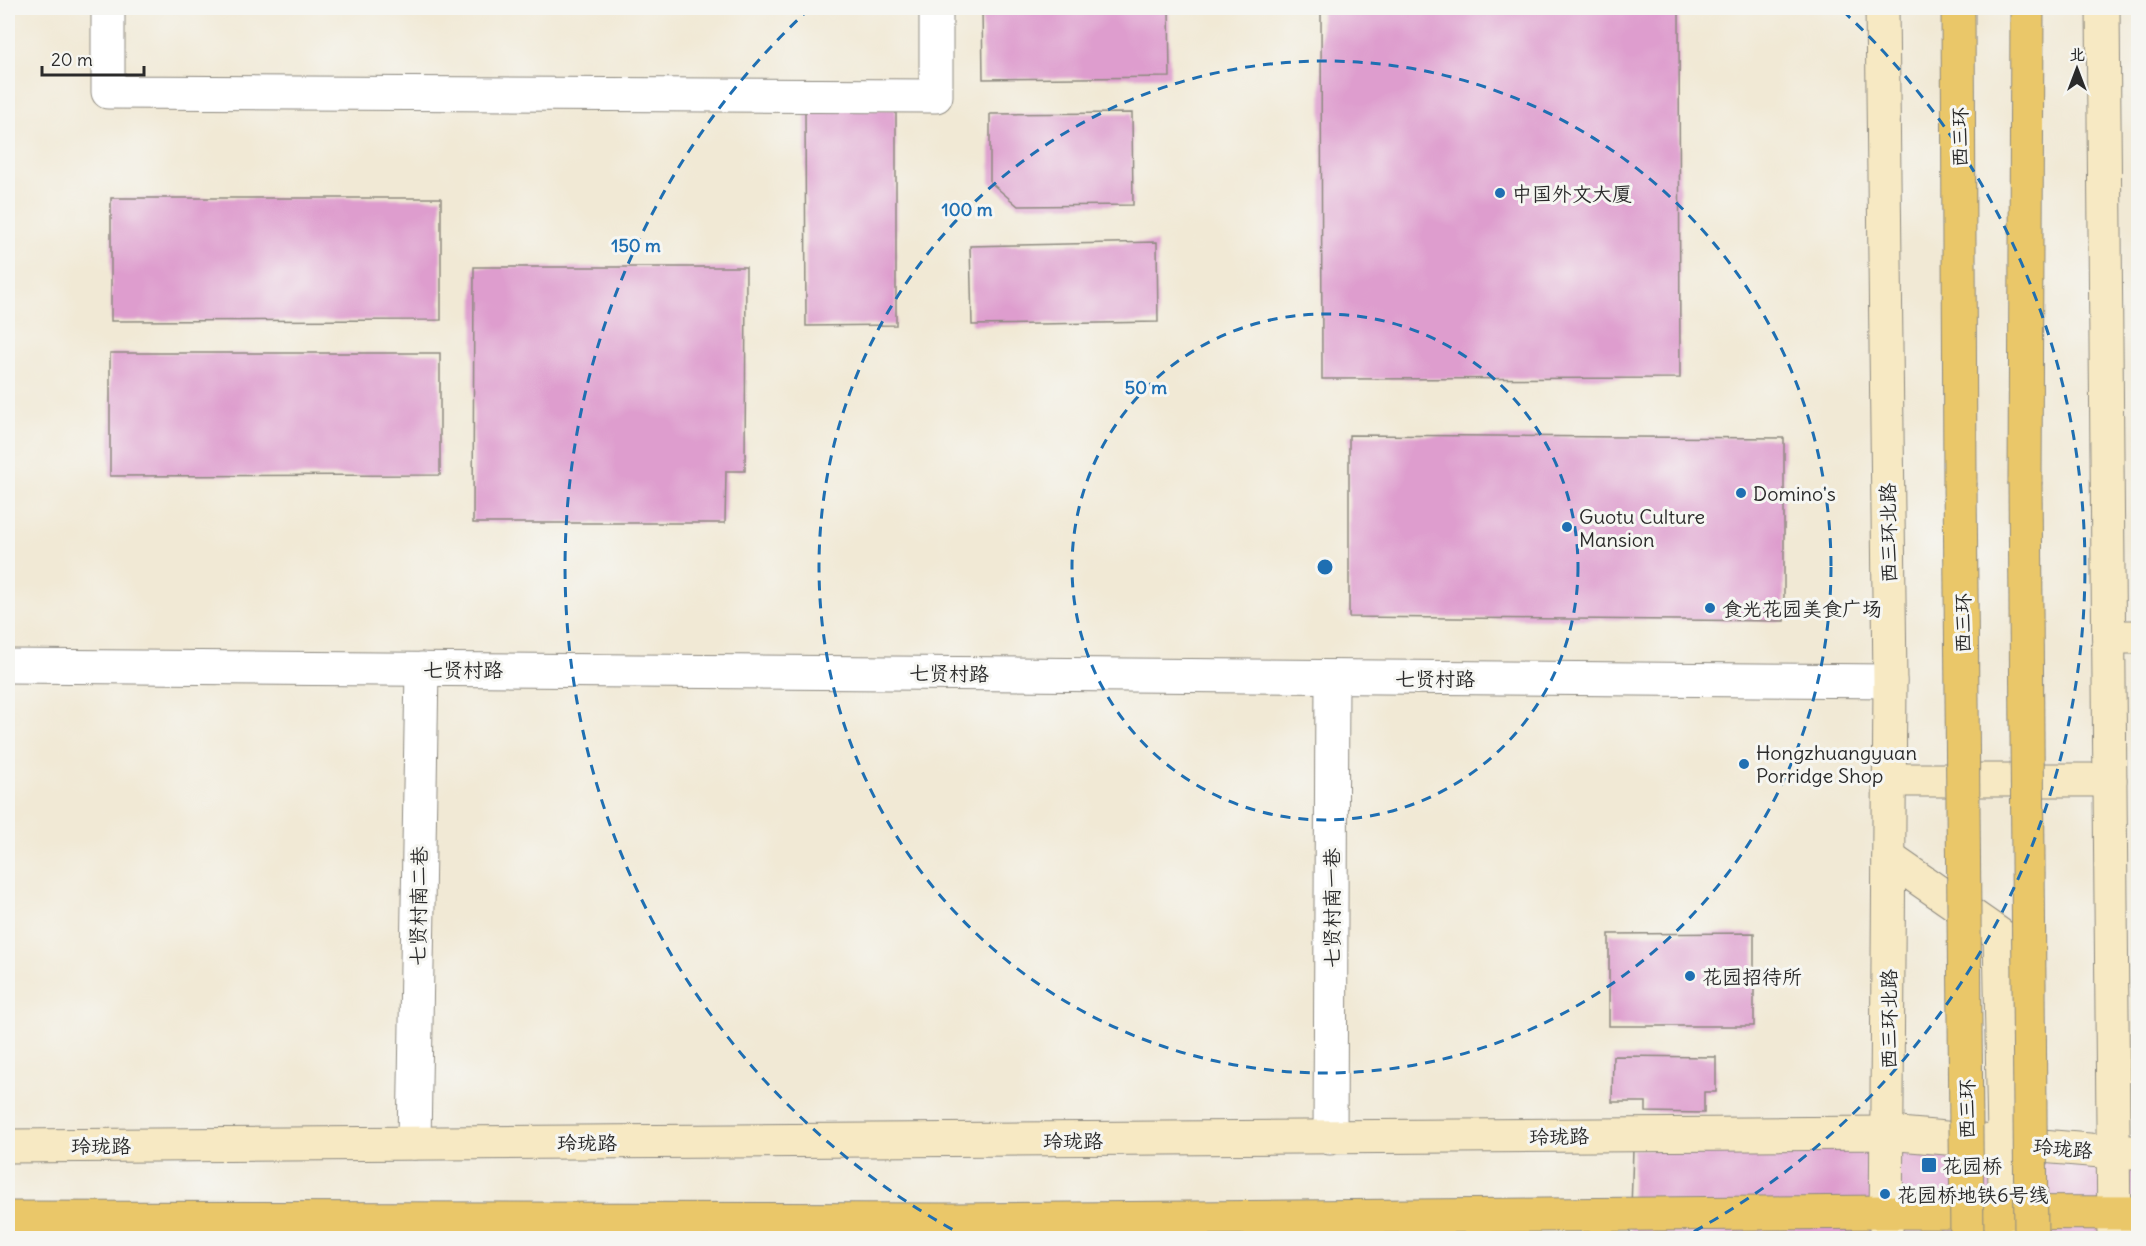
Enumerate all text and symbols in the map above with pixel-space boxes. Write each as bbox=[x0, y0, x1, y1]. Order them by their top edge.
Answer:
scale bar bbox=[42, 39, 144, 77]
north arrow bbox=[2047, 39, 2107, 99]
text: 北 bbox=[2069, 44, 2085, 64]
text: 20 m bbox=[51, 48, 93, 71]
street label: 西三环 bbox=[1947, 107, 1972, 167]
place label: 中国外文大厦 bbox=[1512, 181, 1632, 206]
marker: 中国外文大厦 bbox=[1493, 186, 1507, 200]
text: 100 m bbox=[942, 198, 993, 221]
text: 150 m bbox=[611, 234, 661, 257]
text: 50 m bbox=[1125, 376, 1167, 399]
place label: Domino's bbox=[1753, 481, 1836, 506]
street label: 西三环北路 bbox=[1875, 482, 1901, 583]
marker: Domino's bbox=[1734, 486, 1748, 500]
place label: Guotu Culture Mansion bbox=[1579, 504, 1705, 552]
marker: Guotu Culture Mansion bbox=[1560, 520, 1574, 534]
centre of rings bbox=[1315, 557, 1335, 577]
street label: 西三环 bbox=[1950, 593, 1975, 653]
place label: 食光花园美食广场 bbox=[1722, 596, 1882, 621]
marker: 食光花园美食广场 bbox=[1703, 601, 1717, 615]
street label: 七贤村路 bbox=[423, 657, 504, 682]
street label: 七贤村路 bbox=[909, 660, 990, 686]
street label: 七贤村路 bbox=[1395, 666, 1476, 691]
place label: Hongzhuangyuan Porridge Shop bbox=[1756, 740, 1917, 788]
marker: Hongzhuangyuan Porridge Shop bbox=[1737, 757, 1751, 771]
street label: 七贤村南二巷 bbox=[404, 845, 432, 966]
street label: 七贤村南一巷 bbox=[1319, 847, 1344, 968]
place label: 花园招待所 bbox=[1702, 964, 1802, 989]
street label: 西三环北路 bbox=[1876, 968, 1901, 1069]
marker: 花园招待所 bbox=[1683, 969, 1697, 983]
street label: 西三环 bbox=[1954, 1079, 1979, 1139]
street label: 玲珑路 bbox=[1529, 1123, 1590, 1149]
street label: 玲珑路 bbox=[1043, 1128, 1104, 1153]
street label: 玲珑路 bbox=[557, 1130, 618, 1155]
street label: 玲珑路 bbox=[71, 1133, 132, 1158]
street label: 玲珑路 bbox=[2032, 1133, 2095, 1163]
place label: 花园桥 bbox=[1942, 1153, 2002, 1178]
marker: 花园桥 bbox=[1920, 1156, 1938, 1174]
place label: 花园桥地铁6号线 bbox=[1897, 1182, 2049, 1207]
marker: 花园桥地铁6号线 bbox=[1878, 1187, 1892, 1201]

